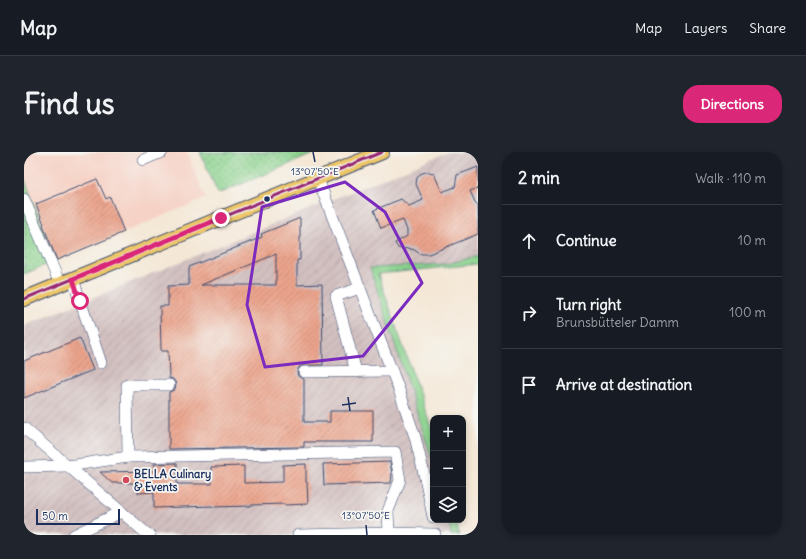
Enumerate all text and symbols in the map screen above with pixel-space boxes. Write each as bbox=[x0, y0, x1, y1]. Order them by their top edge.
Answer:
text: Map bbox=[20, 16, 57, 40]
text: Map bbox=[635, 19, 662, 37]
text: Layers bbox=[684, 19, 727, 37]
text: Share bbox=[749, 19, 786, 37]
button: Directions bbox=[683, 85, 782, 123]
text: Find us bbox=[24, 86, 115, 122]
text: 13°07'50"E bbox=[291, 165, 339, 178]
text: 2 min bbox=[518, 167, 560, 189]
text: Walk · 110 m bbox=[695, 170, 766, 187]
unlabelled marker bbox=[262, 194, 272, 204]
route end bbox=[212, 209, 230, 227]
icon: ahead bbox=[518, 230, 540, 252]
text: Continue bbox=[556, 231, 617, 250]
text: 10 m bbox=[738, 232, 766, 249]
route start bbox=[71, 292, 89, 310]
text: Turn right bbox=[556, 295, 621, 314]
icon: right bbox=[518, 302, 540, 324]
text: 100 m bbox=[729, 304, 766, 321]
text: Brunsbütteler Damm bbox=[556, 314, 679, 331]
icon: arrive bbox=[518, 374, 540, 396]
text: Arrive at destination bbox=[556, 375, 692, 394]
map controls bbox=[430, 415, 466, 523]
button: + bbox=[430, 415, 466, 451]
button: − bbox=[430, 451, 466, 487]
place label: BELLA Culinary & Events bbox=[134, 467, 211, 494]
marker: BELLA Culinary & Events bbox=[121, 475, 131, 485]
button: layers bbox=[430, 487, 466, 523]
scale bar bbox=[36, 507, 120, 526]
text: 50 m bbox=[42, 509, 68, 523]
text: 13°07'50"E bbox=[342, 509, 390, 522]

